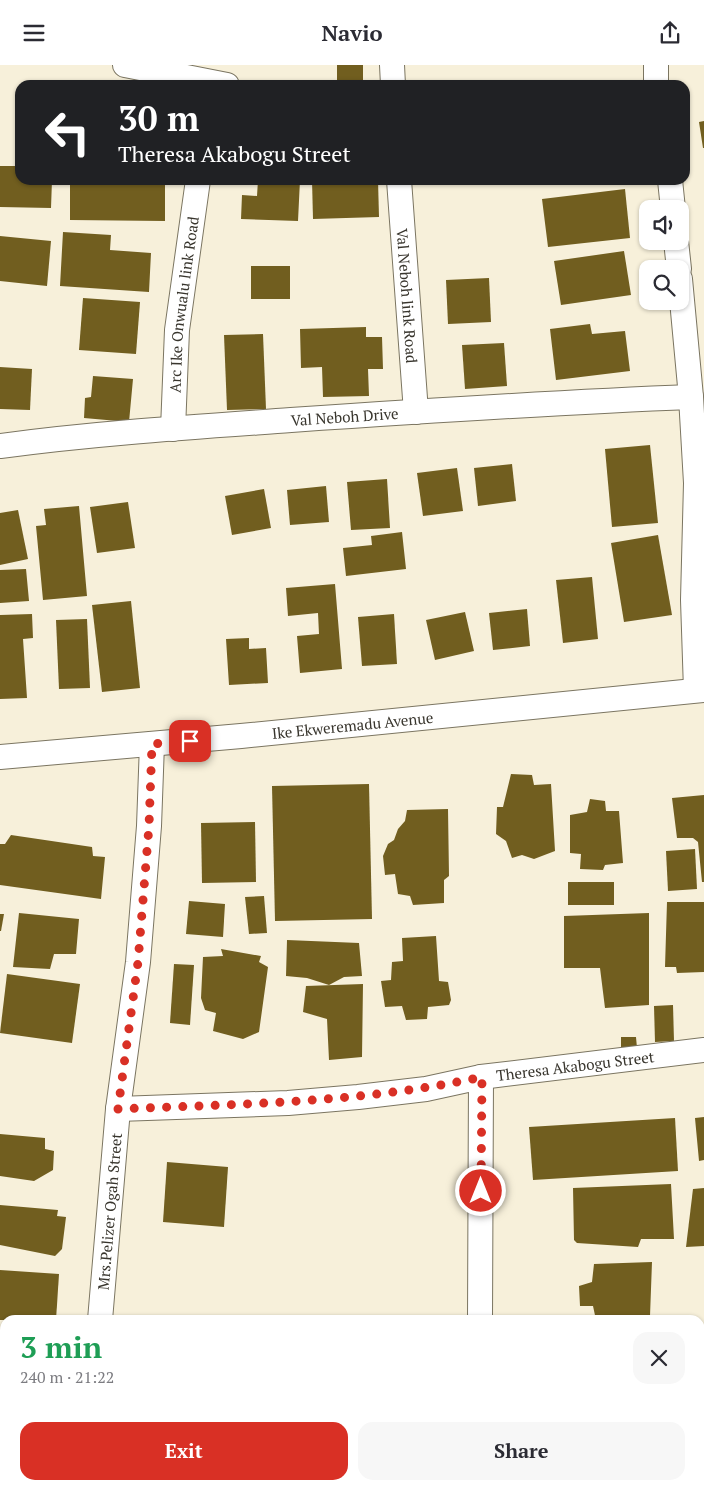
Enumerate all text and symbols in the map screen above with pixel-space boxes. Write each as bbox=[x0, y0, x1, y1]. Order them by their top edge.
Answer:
text: Navio bbox=[321, 18, 383, 47]
icon: menu bbox=[20, 19, 48, 47]
icon: share bbox=[656, 19, 684, 47]
text: 30 m bbox=[118, 95, 199, 141]
icon: left bbox=[35, 100, 100, 165]
text: Theresa Akabogu Street bbox=[118, 139, 351, 168]
map controls bbox=[639, 200, 689, 310]
button: sound bbox=[639, 200, 689, 250]
street label: Arc Ike Onwualu link Road bbox=[164, 215, 203, 393]
street label: Val Neboh link Road bbox=[393, 228, 422, 364]
button: search bbox=[639, 260, 689, 310]
street label: Val Neboh Drive bbox=[290, 403, 399, 430]
street label: Ike Ekweremadu Avenue bbox=[271, 707, 434, 743]
pin bbox=[169, 720, 211, 762]
icon: arrive bbox=[176, 727, 204, 755]
street label: Theresa Akabogu Street bbox=[495, 1046, 656, 1085]
street label: Mrs.Pelizer Ogah Street bbox=[93, 1132, 126, 1291]
position arrow bbox=[454, 1164, 506, 1216]
text: 3 min bbox=[20, 1327, 102, 1367]
button: close bbox=[633, 1332, 685, 1384]
text: 240 m · 21:22 bbox=[20, 1366, 114, 1388]
button: Exit bbox=[20, 1422, 348, 1480]
button: Share bbox=[358, 1422, 685, 1480]

